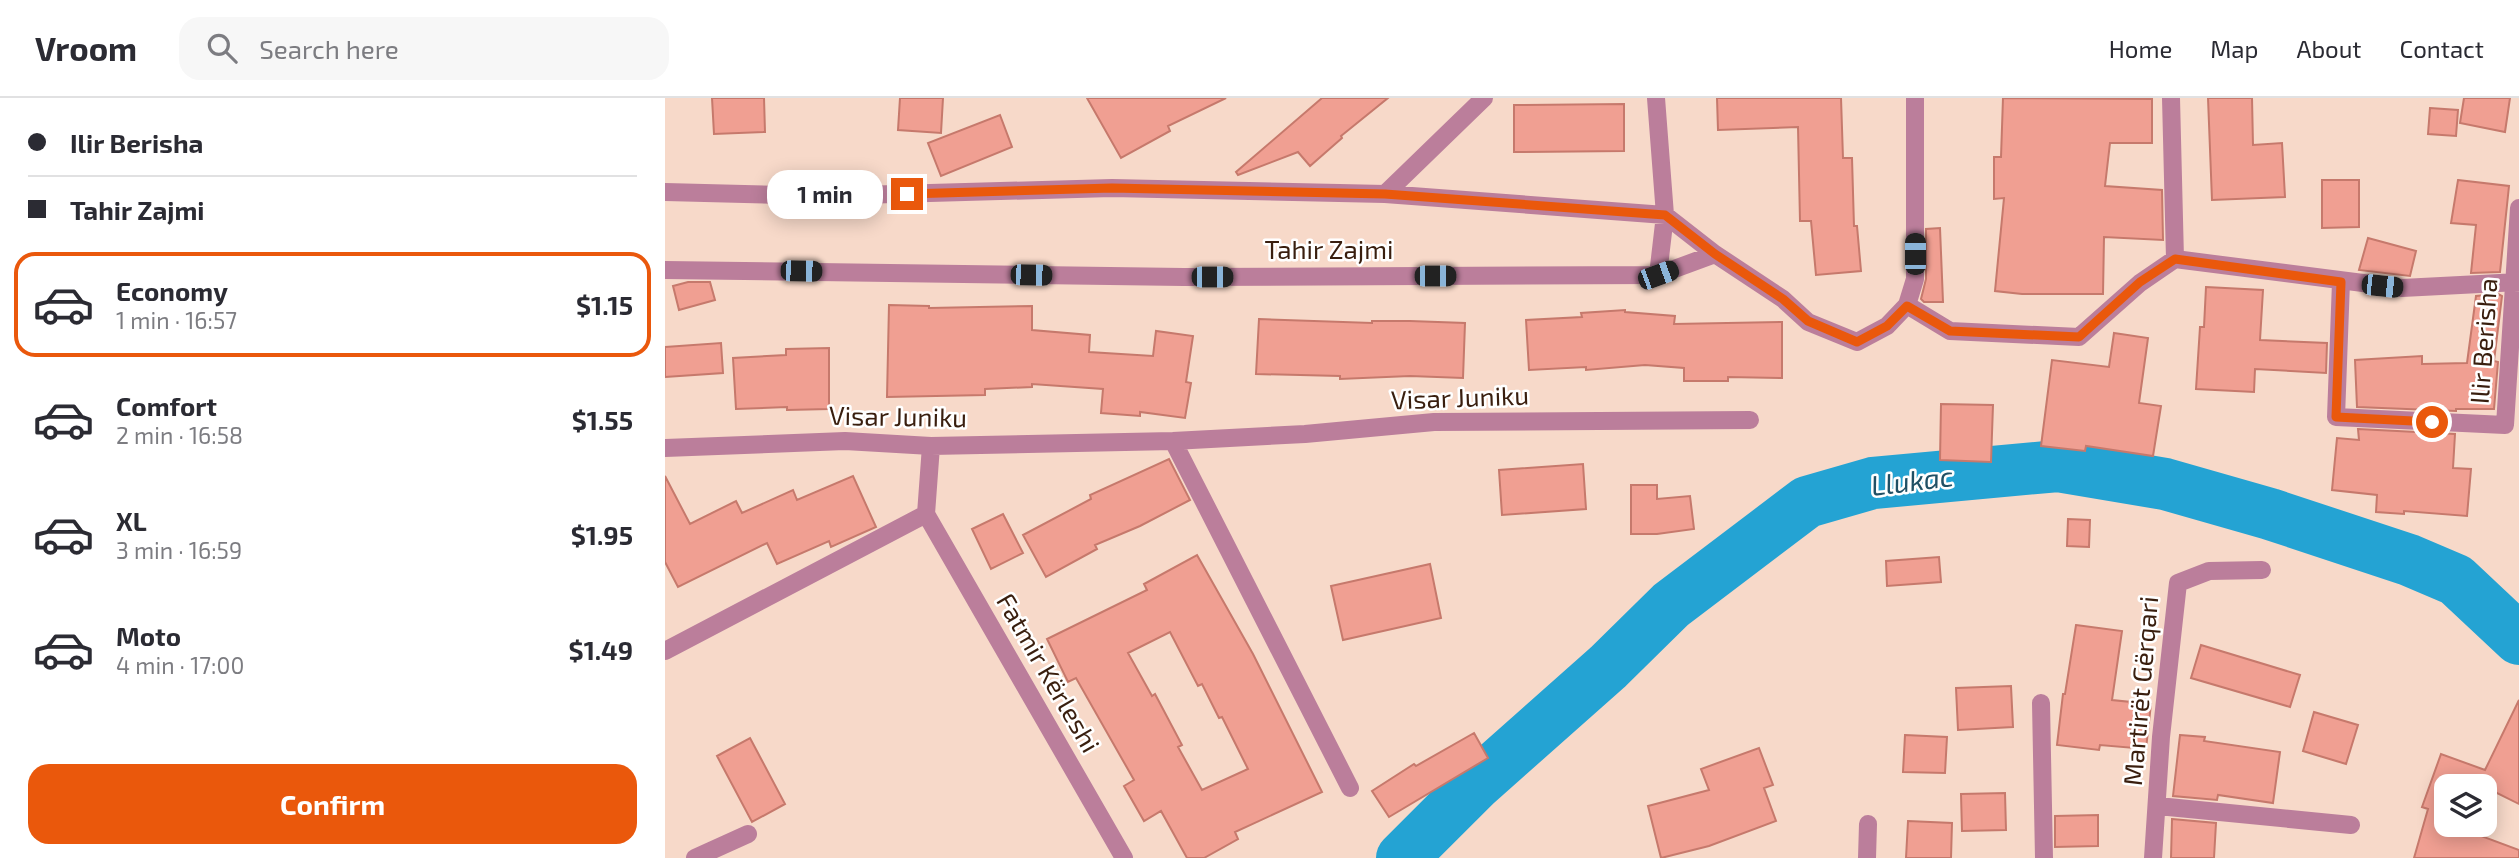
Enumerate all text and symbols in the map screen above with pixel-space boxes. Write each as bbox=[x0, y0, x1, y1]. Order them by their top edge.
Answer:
search box bbox=[179, 17, 669, 80]
text: Vroom bbox=[35, 28, 137, 68]
icon: search bbox=[203, 29, 241, 67]
text: Search here bbox=[259, 33, 399, 64]
text: Home bbox=[2109, 34, 2172, 63]
text: Map bbox=[2210, 34, 2258, 63]
text: About bbox=[2296, 34, 2362, 63]
text: Contact bbox=[2400, 34, 2484, 63]
text: Ilir Berisha bbox=[70, 127, 203, 158]
callout: 1 min bbox=[767, 170, 883, 218]
route end bbox=[891, 178, 923, 210]
text: 1 min bbox=[797, 180, 853, 208]
text: Tahir Zajmi bbox=[70, 194, 205, 225]
street label: Tahir Zajmi bbox=[1265, 233, 1393, 264]
car bbox=[1905, 233, 1926, 275]
car bbox=[1635, 258, 1682, 292]
car bbox=[780, 260, 823, 282]
car bbox=[1010, 264, 1053, 286]
car bbox=[1415, 266, 1457, 287]
car bbox=[1192, 267, 1234, 288]
icon: car bbox=[32, 273, 95, 336]
car bbox=[2361, 273, 2404, 299]
text: Economy bbox=[116, 275, 228, 306]
street label: Ilir Berisha bbox=[2463, 277, 2502, 405]
text: $1.15 bbox=[576, 289, 633, 320]
text: 1 min · 16:57 bbox=[116, 306, 237, 334]
street label: Visar Juniku bbox=[1390, 379, 1530, 414]
icon: car bbox=[32, 388, 95, 451]
text: Comfort bbox=[116, 390, 217, 421]
street label: Visar Juniku bbox=[829, 399, 967, 432]
text: $1.55 bbox=[572, 404, 633, 435]
route start bbox=[2416, 406, 2448, 438]
text: 2 min · 16:58 bbox=[116, 421, 243, 449]
water label: Llukac bbox=[1869, 458, 1955, 502]
icon: car bbox=[32, 503, 95, 566]
text: XL bbox=[116, 505, 147, 536]
text: $1.95 bbox=[571, 519, 633, 550]
text: 3 min · 16:59 bbox=[116, 536, 242, 564]
street label: Fatmir Kërleshi bbox=[991, 587, 1107, 757]
street label: Martirët Gërqari bbox=[2116, 595, 2163, 787]
icon: car bbox=[32, 618, 95, 681]
text: Moto bbox=[116, 620, 181, 651]
text: $1.49 bbox=[569, 634, 633, 665]
text: 4 min · 17:00 bbox=[116, 651, 244, 679]
button: Confirm bbox=[28, 764, 637, 844]
map controls bbox=[2434, 774, 2497, 837]
button: layers bbox=[2434, 774, 2497, 837]

